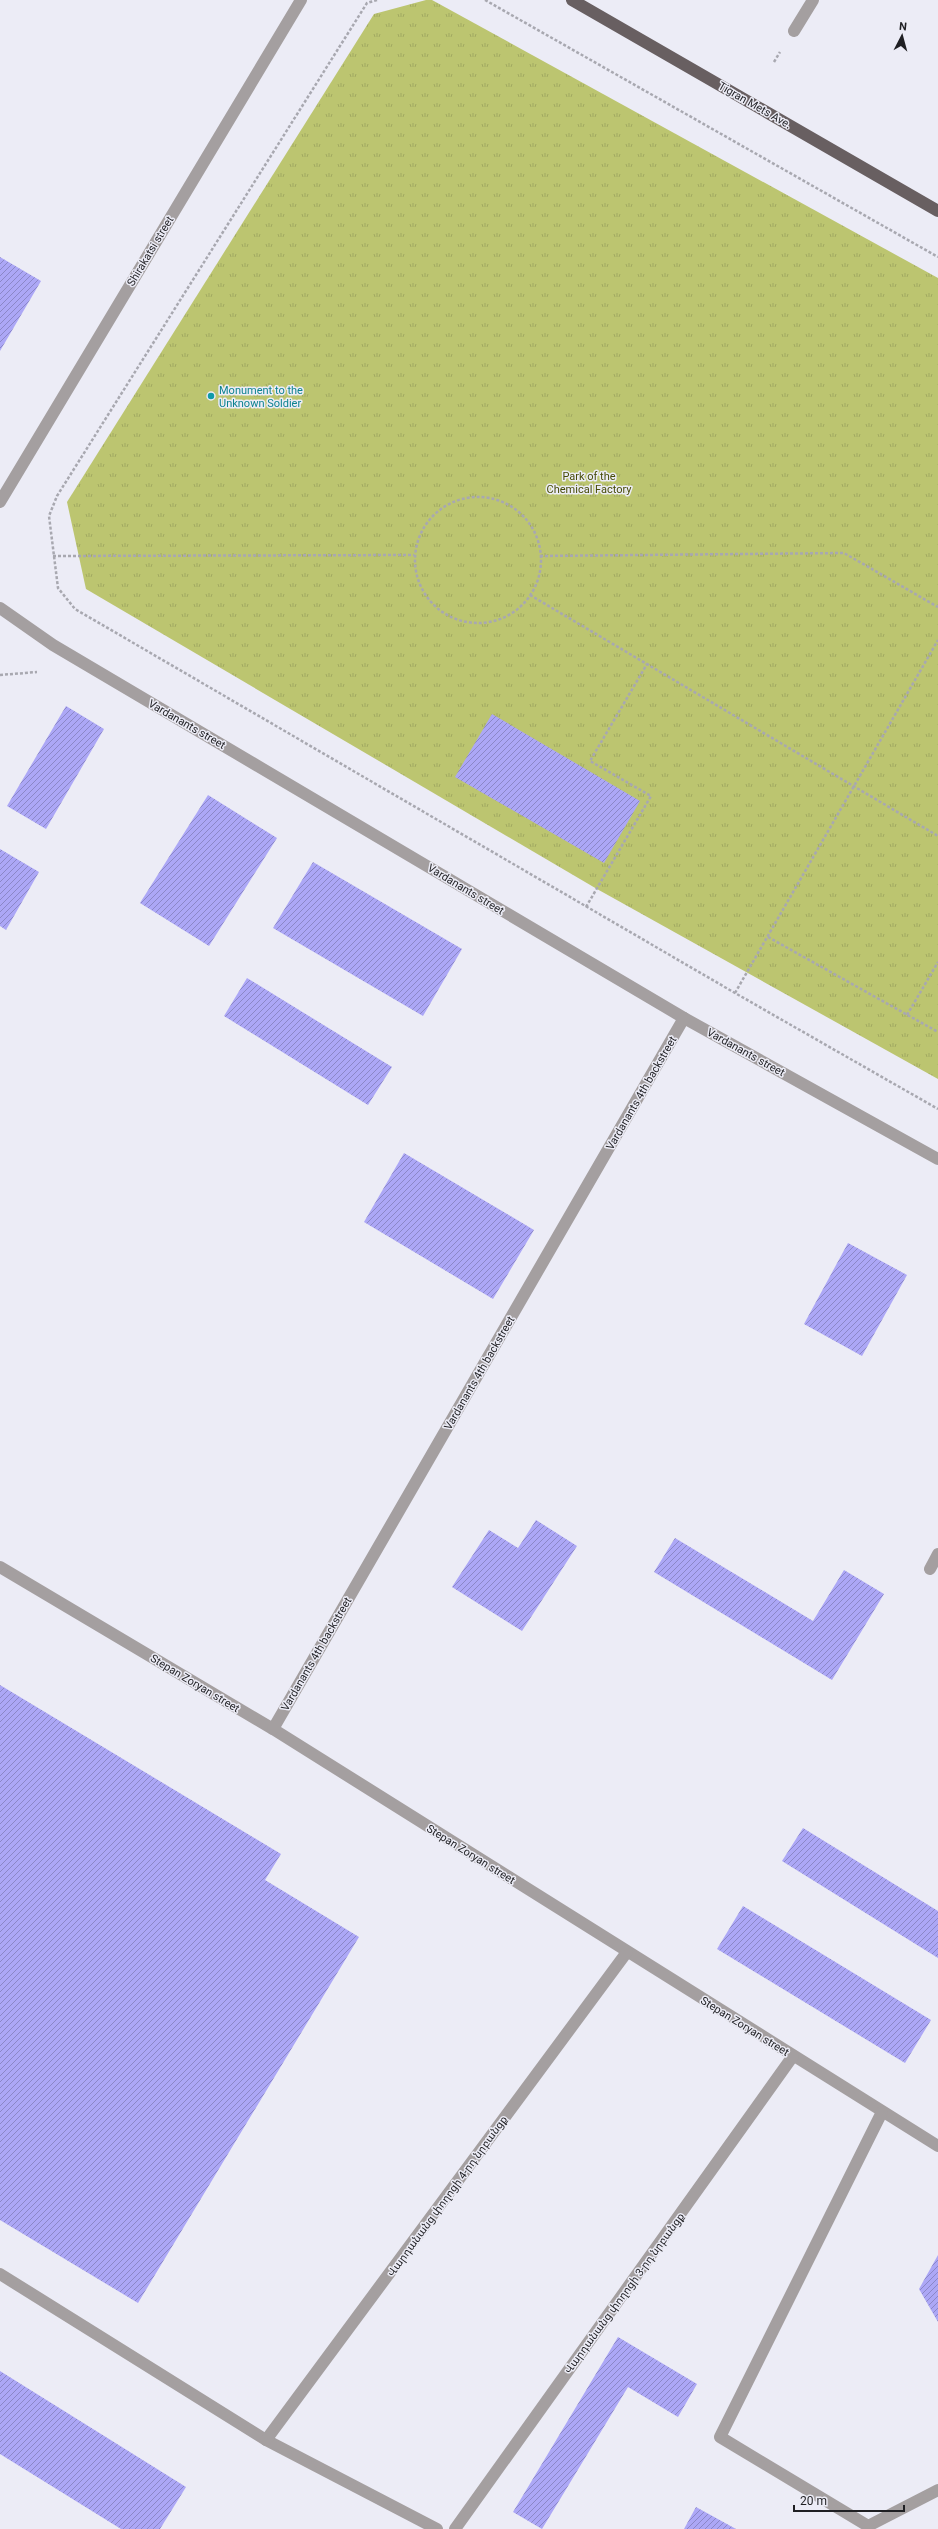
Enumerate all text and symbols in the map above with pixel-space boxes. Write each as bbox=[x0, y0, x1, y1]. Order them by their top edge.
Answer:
north arrow bbox=[882, 16, 922, 56]
text: N bbox=[898, 20, 908, 33]
street label: Tigran Mets Ave. bbox=[716, 79, 794, 132]
street label: Shirakatsi street bbox=[124, 214, 177, 289]
place label: Monument to the Unknown Soldier bbox=[219, 384, 303, 410]
marker: Monument to the Unknown Soldier bbox=[206, 391, 216, 401]
park label: Park of the Chemical Factory bbox=[547, 470, 632, 496]
street label: Vardanants street bbox=[146, 697, 228, 752]
street label: Vardanants street bbox=[425, 861, 507, 918]
street label: Vardanants street bbox=[705, 1026, 787, 1079]
street label: Vardanants 4th backstreet bbox=[604, 1034, 679, 1152]
street label: Vardanants 4th backstreet bbox=[442, 1314, 517, 1432]
street label: Vardanants 4th backstreet bbox=[279, 1595, 354, 1713]
street label: Stepan Zoryan street bbox=[148, 1652, 242, 1715]
street label: Stepan Zoryan street bbox=[424, 1822, 518, 1887]
street label: Stepan Zoryan street bbox=[698, 1994, 792, 2059]
street label: Վարդանանց փողոցի 4-րդ նրբանցք bbox=[385, 2113, 510, 2279]
street label: Վարդանանց փողոցի 3-րդ նրբանցք bbox=[562, 2210, 687, 2376]
scale bar bbox=[794, 2487, 904, 2513]
text: 20 m bbox=[800, 2494, 827, 2508]

